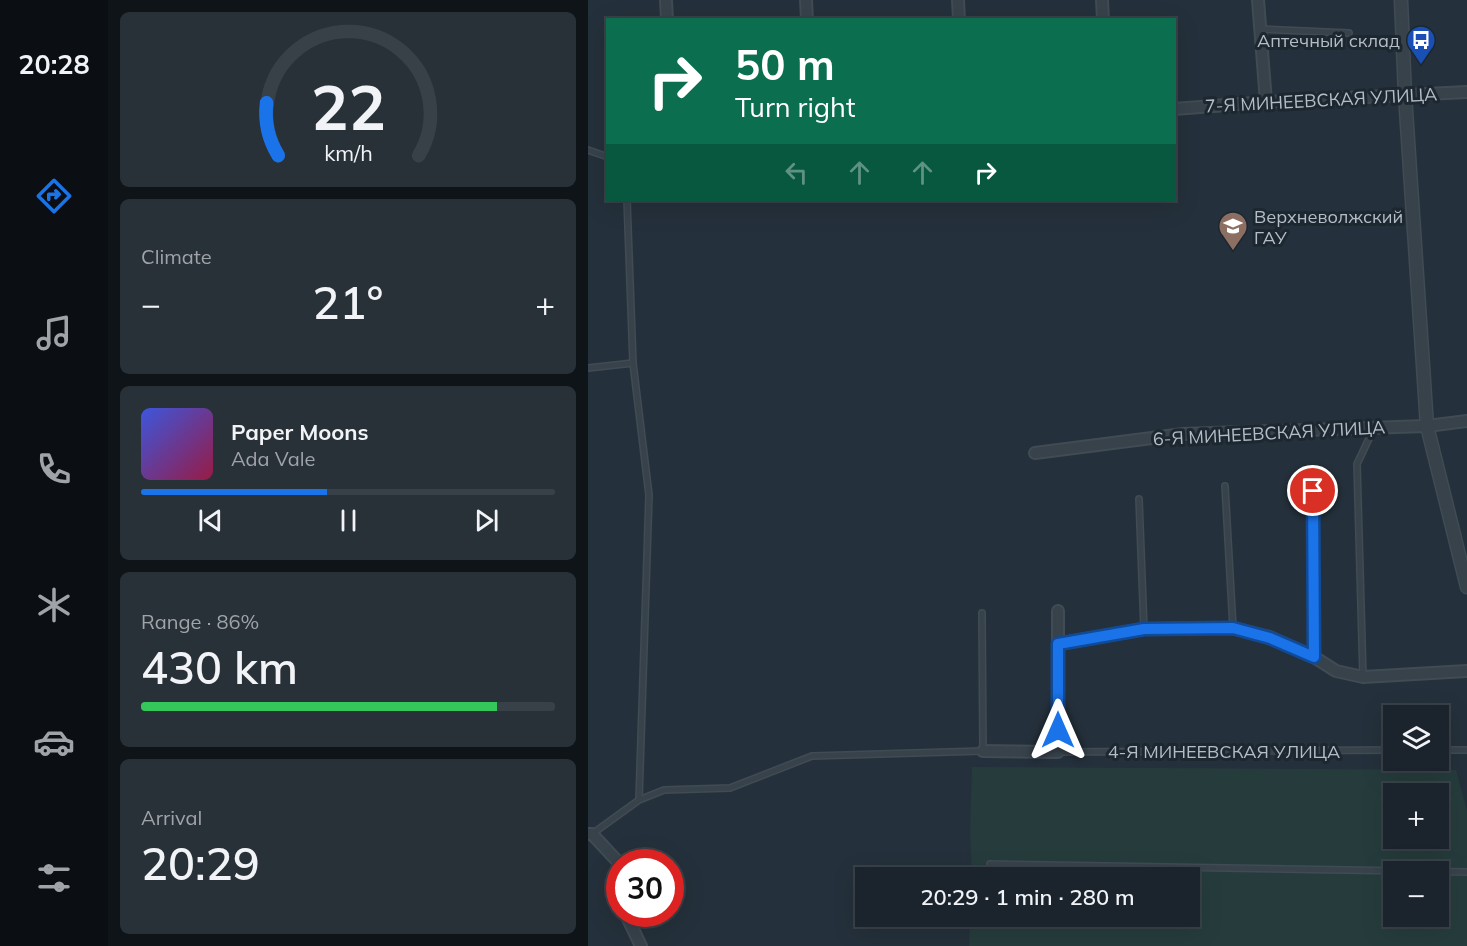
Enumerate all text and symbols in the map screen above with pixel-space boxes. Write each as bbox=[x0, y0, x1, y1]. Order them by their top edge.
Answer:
bus stop icon: Аптечный склад bbox=[1405, 24, 1437, 66]
place label: Аптечный склад bbox=[1257, 29, 1400, 52]
text: 50 m bbox=[735, 38, 835, 91]
icon: right bbox=[636, 42, 714, 120]
text: 20:28 bbox=[18, 47, 90, 81]
text: 22 bbox=[311, 68, 385, 147]
street label: 7-Я МИНЕЕВСКАЯ УЛИЦА bbox=[1204, 82, 1438, 118]
text: Turn right bbox=[735, 90, 855, 124]
text: km/h bbox=[324, 140, 372, 167]
icon: left bbox=[780, 156, 813, 189]
icon: ahead bbox=[843, 156, 876, 189]
icon: ahead bbox=[906, 156, 939, 189]
icon: right bbox=[969, 156, 1002, 189]
icon: directions bbox=[33, 175, 75, 217]
place label: Верхневолжский ГАУ bbox=[1254, 205, 1403, 249]
school or university icon: Верхневолжский ГАУ bbox=[1217, 210, 1249, 252]
text: Climate bbox=[141, 244, 212, 269]
text: 21° bbox=[313, 274, 383, 330]
text: − bbox=[141, 283, 161, 324]
text: + bbox=[535, 283, 555, 324]
icon: music bbox=[33, 312, 75, 354]
street label: 6-Я МИНЕЕВСКАЯ УЛИЦА bbox=[1152, 415, 1386, 451]
text: Paper Moons bbox=[231, 418, 369, 446]
text: Ada Vale bbox=[231, 446, 315, 471]
icon: phone bbox=[33, 448, 75, 490]
pin bbox=[1287, 465, 1338, 516]
icon: arrive bbox=[1296, 474, 1329, 507]
icon: previous bbox=[194, 504, 227, 537]
icon: pause bbox=[332, 504, 365, 537]
icon: next bbox=[470, 504, 503, 537]
icon: climate bbox=[33, 584, 75, 626]
text: Range · 86% bbox=[141, 609, 259, 634]
text: 430 km bbox=[141, 639, 298, 695]
position arrow bbox=[1026, 698, 1090, 762]
map controls bbox=[1383, 705, 1449, 927]
button: layers bbox=[1383, 705, 1449, 771]
icon: car bbox=[33, 721, 75, 763]
street label: 4-Я МИНЕЕВСКАЯ УЛИЦА bbox=[1108, 740, 1340, 763]
button: + bbox=[1383, 783, 1449, 849]
text: Arrival bbox=[141, 805, 202, 830]
text: 20:29 bbox=[141, 835, 260, 891]
speed limit sign: 30 bbox=[606, 849, 684, 927]
icon: filters bbox=[33, 857, 75, 899]
button: − bbox=[1383, 861, 1449, 927]
text: 20:29 · 1 min · 280 m bbox=[920, 883, 1135, 911]

